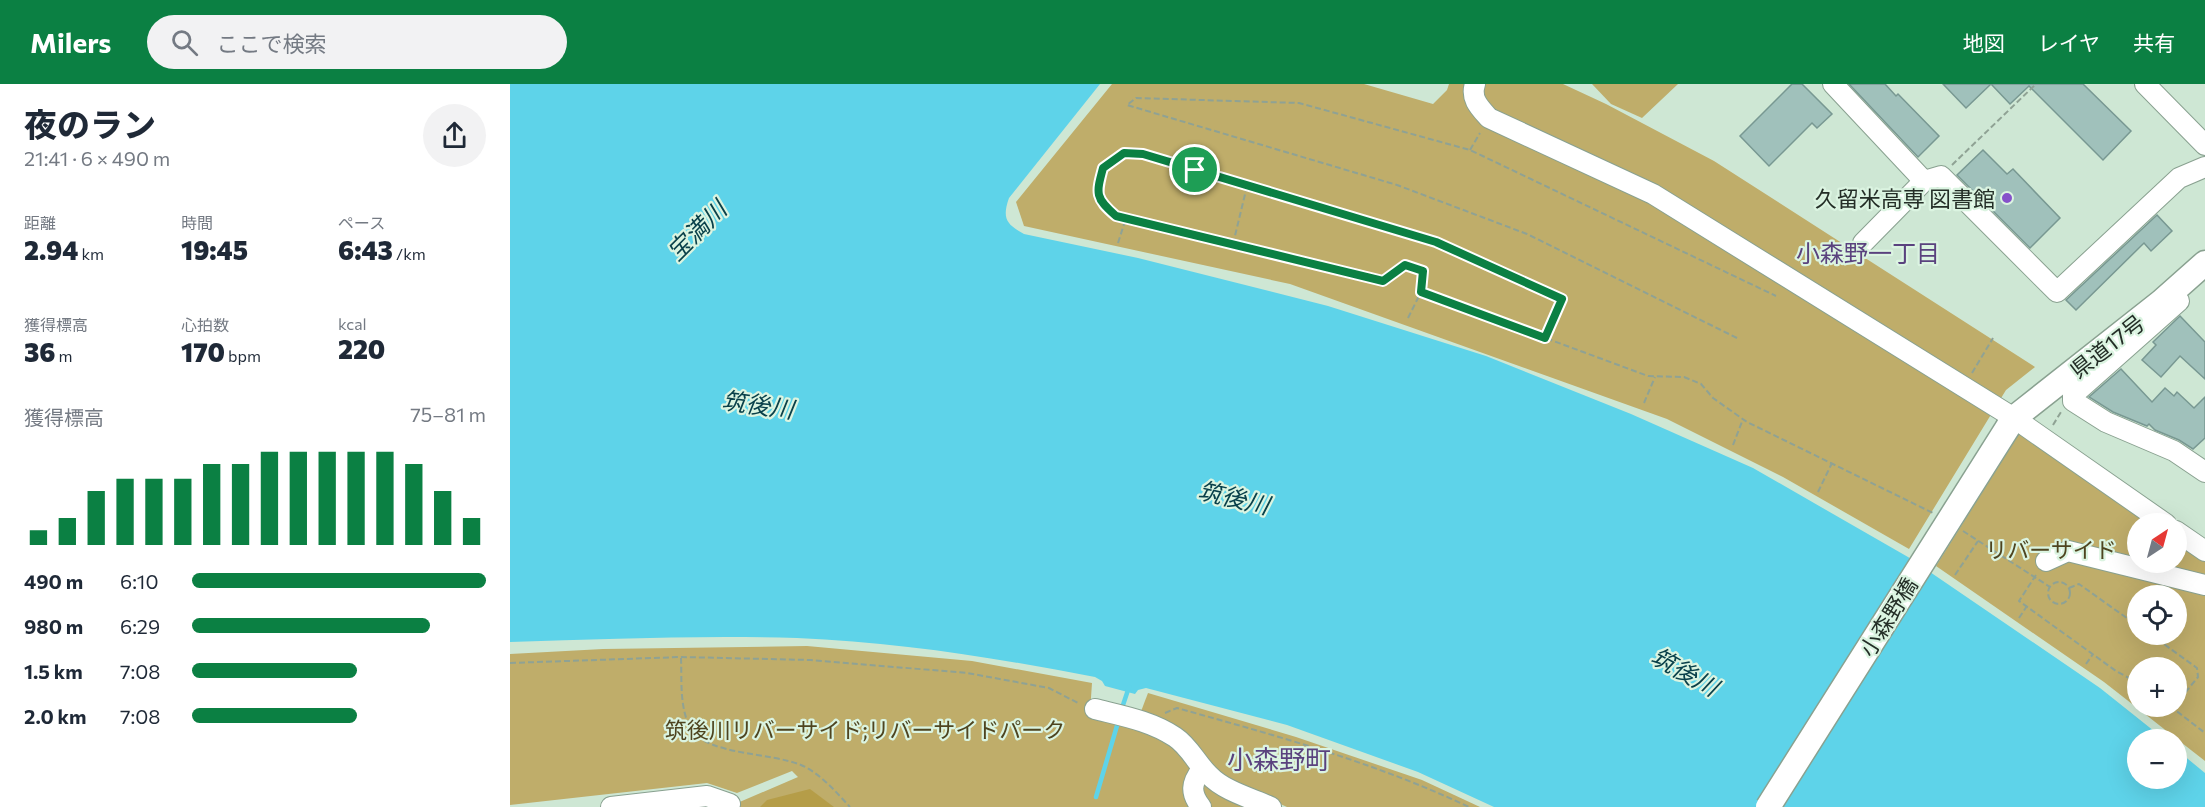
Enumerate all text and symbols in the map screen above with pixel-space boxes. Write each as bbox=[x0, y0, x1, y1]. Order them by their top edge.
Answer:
search box bbox=[147, 15, 567, 69]
text: Milers bbox=[30, 25, 111, 59]
icon: search bbox=[168, 26, 201, 59]
text: ここで検索 bbox=[216, 30, 326, 57]
text: 地図 bbox=[1963, 30, 2005, 55]
text: レイヤ bbox=[2038, 30, 2100, 55]
text: 共有 bbox=[2133, 30, 2175, 55]
text: 夜のラン bbox=[24, 103, 156, 144]
button: share bbox=[423, 104, 486, 167]
pin bbox=[1169, 144, 1220, 195]
text: 21:41 · 6 × 490 m bbox=[24, 146, 170, 170]
icon: arrive bbox=[1178, 153, 1211, 186]
place label: 久留米高専 図書館 bbox=[1815, 185, 1995, 212]
marker: 久留米高専 図書館 bbox=[2000, 191, 2014, 205]
water label: 宝満川 bbox=[660, 192, 734, 266]
text: 距離 bbox=[24, 213, 56, 232]
text: 時間 bbox=[181, 213, 213, 232]
text: ペース bbox=[338, 213, 385, 232]
text: 2.94 bbox=[24, 234, 78, 265]
text: 19:45 bbox=[181, 234, 248, 265]
text: 6:43 bbox=[338, 234, 393, 265]
district label: 小森野一丁目 bbox=[1796, 238, 1940, 267]
text: km bbox=[78, 244, 104, 263]
text: /km bbox=[393, 244, 426, 263]
street label: 県道17号 bbox=[2064, 309, 2150, 383]
text: kcal bbox=[338, 314, 367, 333]
text: 獲得標高 bbox=[24, 315, 88, 334]
text: 心拍数 bbox=[181, 315, 229, 334]
text: 220 bbox=[338, 333, 385, 364]
text: 36 bbox=[24, 336, 56, 367]
text: 170 bbox=[181, 336, 225, 367]
text: m bbox=[56, 346, 73, 365]
text: bpm bbox=[225, 346, 261, 365]
water label: 筑後川 bbox=[720, 385, 799, 424]
text: 75–81 m bbox=[410, 402, 486, 426]
text: 獲得標高 bbox=[24, 405, 104, 429]
water label: 筑後川 bbox=[1196, 475, 1275, 520]
north arrow bbox=[2127, 513, 2187, 573]
map controls bbox=[2127, 513, 2187, 789]
park label: リバーサイド bbox=[1985, 536, 2117, 563]
text: 490 m bbox=[24, 569, 83, 593]
text: 6:10 bbox=[120, 569, 158, 593]
street label: 小森野橋 bbox=[1853, 573, 1923, 661]
button: locate bbox=[2127, 585, 2187, 645]
text: 980 m bbox=[24, 614, 83, 638]
text: 6:29 bbox=[120, 614, 160, 638]
water label: 筑後川 bbox=[1646, 641, 1726, 703]
button: + bbox=[2127, 657, 2187, 717]
text: 1.5 km bbox=[24, 659, 83, 683]
text: 7:08 bbox=[120, 659, 160, 683]
text: 2.0 km bbox=[24, 704, 86, 728]
text: 7:08 bbox=[120, 704, 160, 728]
park label: 筑後川リバーサイド;リバーサイドパーク bbox=[665, 716, 1065, 743]
button: − bbox=[2127, 729, 2187, 789]
district label: 小森野町 bbox=[1227, 743, 1331, 774]

